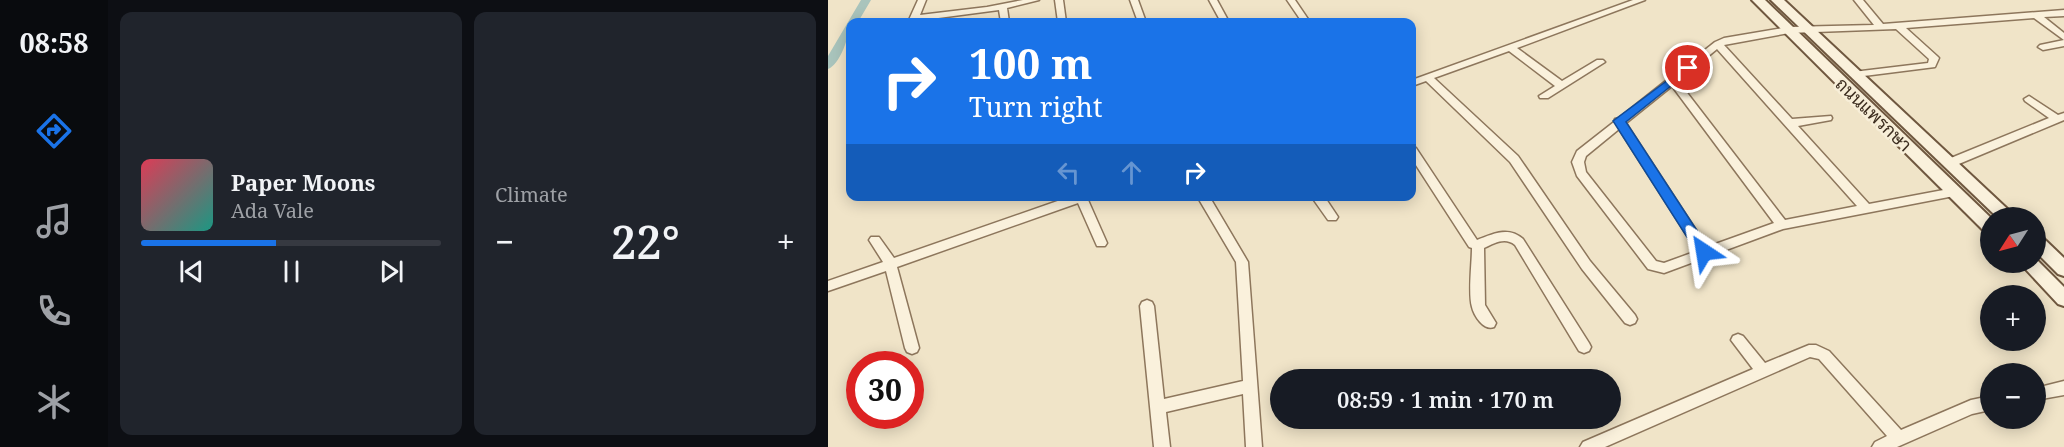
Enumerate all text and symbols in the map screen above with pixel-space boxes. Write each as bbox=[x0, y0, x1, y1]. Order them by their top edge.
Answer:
text: 08:58 bbox=[19, 24, 89, 61]
text: 100 m bbox=[969, 34, 1093, 91]
icon: right bbox=[870, 42, 948, 120]
pin bbox=[1662, 42, 1713, 93]
icon: arrive bbox=[1671, 51, 1704, 84]
street label: ถนนแพรกษา bbox=[1831, 72, 1917, 156]
text: Turn right bbox=[969, 88, 1102, 125]
icon: directions bbox=[33, 110, 75, 152]
icon: left bbox=[1052, 156, 1085, 189]
icon: ahead bbox=[1115, 156, 1148, 189]
icon: right bbox=[1178, 156, 1211, 189]
text: Paper Moons bbox=[231, 167, 375, 197]
text: Climate bbox=[495, 181, 568, 208]
text: Ada Vale bbox=[231, 197, 314, 224]
icon: music bbox=[33, 200, 75, 242]
north arrow bbox=[1980, 207, 2046, 273]
map controls bbox=[1980, 207, 2046, 429]
text: 22° bbox=[611, 211, 680, 272]
text: − bbox=[495, 219, 514, 264]
text: + bbox=[777, 219, 795, 264]
position arrow bbox=[1672, 220, 1736, 284]
icon: previous bbox=[175, 255, 208, 288]
icon: pause bbox=[275, 255, 308, 288]
icon: next bbox=[375, 255, 408, 288]
button: + bbox=[1980, 285, 2046, 351]
icon: phone bbox=[33, 290, 75, 332]
speed limit sign: 30 bbox=[846, 351, 924, 429]
button: − bbox=[1980, 363, 2046, 429]
icon: climate bbox=[33, 381, 75, 423]
text: 08:59 · 1 min · 170 m bbox=[1337, 384, 1554, 414]

